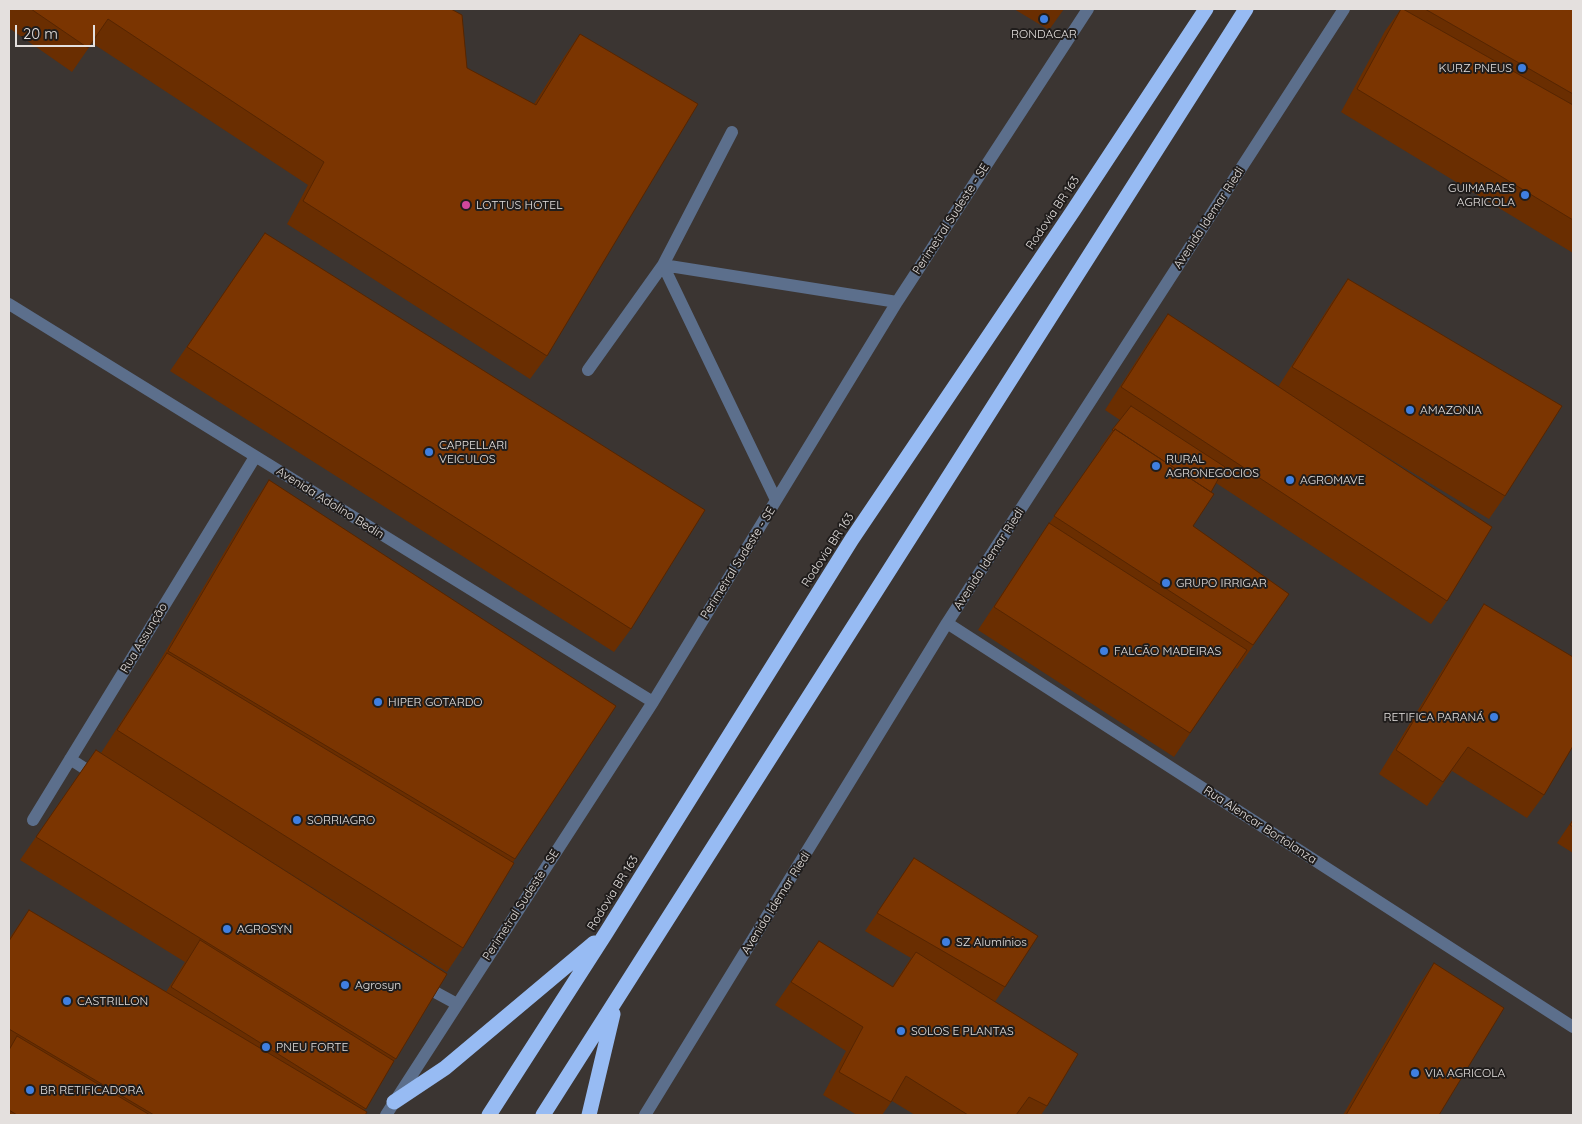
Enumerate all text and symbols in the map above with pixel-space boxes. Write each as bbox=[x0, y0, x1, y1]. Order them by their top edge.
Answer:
marker: RONDACAR bbox=[1038, 13, 1050, 25]
scale bar bbox=[18, 15, 98, 47]
text: 20 m bbox=[23, 24, 58, 43]
place label: RONDACAR bbox=[1011, 27, 1077, 41]
place label: KURZ PNEUS bbox=[1439, 61, 1512, 75]
marker: KURZ PNEUS bbox=[1516, 62, 1528, 74]
street label: Perimetral Sudeste - SE bbox=[910, 161, 992, 277]
street label: Avenida Idemar Riedi bbox=[1171, 165, 1247, 271]
street label: Rodovia BR 163 bbox=[1023, 174, 1083, 252]
place label: GUIMARAES AGRICOLA bbox=[1448, 181, 1515, 209]
marker: GUIMARAES AGRICOLA bbox=[1519, 189, 1531, 201]
place label: LOTTUS HOTEL bbox=[476, 198, 563, 212]
marker: LOTTUS HOTEL bbox=[460, 199, 472, 211]
place label: AMAZONIA bbox=[1420, 403, 1482, 417]
marker: AMAZONIA bbox=[1404, 404, 1416, 416]
place label: CAPPELLARI VEICULOS bbox=[439, 438, 507, 466]
marker: CAPPELLARI VEICULOS bbox=[423, 446, 435, 458]
place label: RURAL AGRONEGOCIOS bbox=[1166, 452, 1259, 480]
marker: RURAL AGRONEGOCIOS bbox=[1150, 460, 1162, 472]
street label: Avenida Adolino Bedin bbox=[274, 464, 386, 542]
place label: AGROMAVE bbox=[1300, 473, 1365, 487]
marker: AGROMAVE bbox=[1284, 474, 1296, 486]
street label: Perimetral Sudeste - SE bbox=[698, 504, 778, 622]
street label: Avenida Idemar Riedi bbox=[951, 506, 1027, 612]
street label: Rodovia BR 163 bbox=[799, 510, 857, 590]
place label: GRUPO IRRIGAR bbox=[1176, 576, 1267, 590]
marker: GRUPO IRRIGAR bbox=[1160, 577, 1172, 589]
street label: Rua Assunção bbox=[118, 601, 170, 675]
place label: FALCÃO MADEIRAS bbox=[1114, 644, 1221, 658]
marker: FALCÃO MADEIRAS bbox=[1098, 645, 1110, 657]
place label: HIPER GOTARDO bbox=[388, 695, 482, 709]
marker: HIPER GOTARDO bbox=[372, 696, 384, 708]
place label: RETIFICA PARANÁ bbox=[1383, 710, 1484, 724]
marker: RETIFICA PARANÁ bbox=[1488, 711, 1500, 723]
street label: Rua Alencar Bortolanza bbox=[1201, 783, 1319, 867]
place label: SORRIAGRO bbox=[307, 813, 375, 827]
marker: SORRIAGRO bbox=[291, 814, 303, 826]
street label: Perimetral Sudeste - SE bbox=[480, 847, 562, 963]
street label: Avenida Idemar Riedi bbox=[739, 849, 813, 957]
street label: Rodovia BR 163 bbox=[584, 853, 642, 933]
place label: AGROSYN bbox=[237, 922, 292, 936]
marker: AGROSYN bbox=[221, 923, 233, 935]
place label: SZ Alumínios bbox=[956, 935, 1027, 949]
marker: SZ Alumínios bbox=[940, 936, 952, 948]
place label: Agrosyn bbox=[355, 978, 401, 992]
marker: Agrosyn bbox=[339, 979, 351, 991]
place label: CASTRILLON bbox=[77, 994, 148, 1008]
marker: CASTRILLON bbox=[61, 995, 73, 1007]
place label: SOLOS E PLANTAS bbox=[911, 1024, 1014, 1038]
marker: SOLOS E PLANTAS bbox=[895, 1025, 907, 1037]
place label: PNEU FORTE bbox=[276, 1040, 348, 1054]
marker: PNEU FORTE bbox=[260, 1041, 272, 1053]
place label: VIA AGRICOLA bbox=[1425, 1066, 1505, 1080]
marker: VIA AGRICOLA bbox=[1409, 1067, 1421, 1079]
place label: BR RETIFICADORA bbox=[40, 1083, 143, 1097]
marker: BR RETIFICADORA bbox=[24, 1084, 36, 1096]

